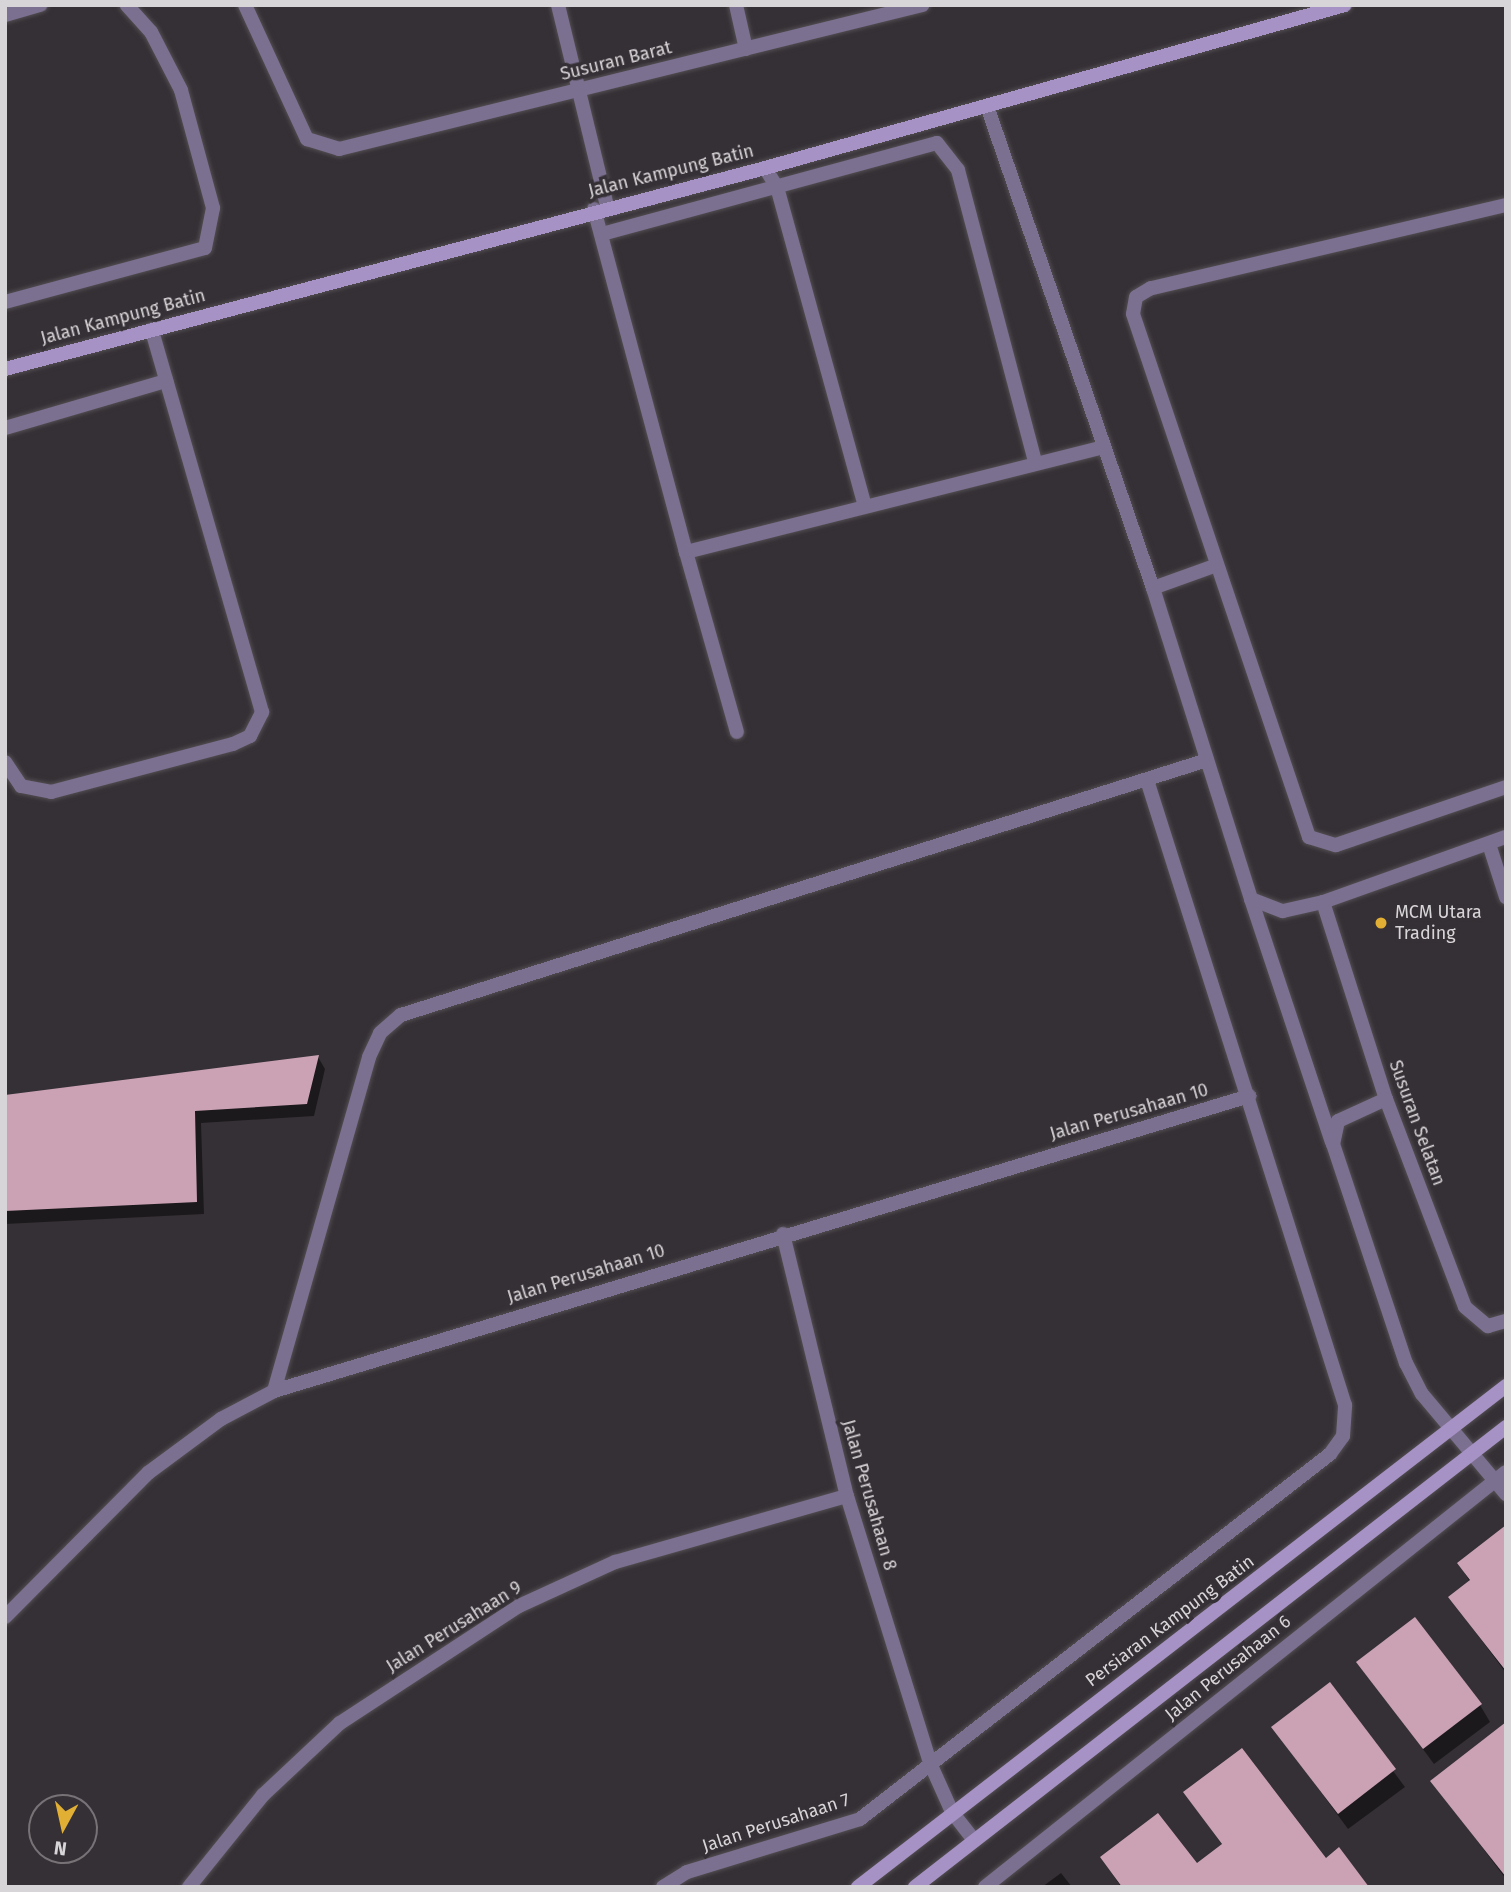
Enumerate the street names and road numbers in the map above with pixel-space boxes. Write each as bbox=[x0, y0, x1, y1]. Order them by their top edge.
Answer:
street label: Susuran Barat bbox=[558, 37, 674, 85]
street label: Jalan Kampung Batin bbox=[586, 140, 756, 202]
street label: Jalan Kampung Batin bbox=[38, 285, 208, 349]
street label: Susuran Selatan bbox=[1384, 1057, 1450, 1189]
street label: Jalan Perusahaan 10 bbox=[1047, 1079, 1211, 1145]
street label: Jalan Perusahaan 10 bbox=[505, 1240, 667, 1308]
street label: Jalan Perusahaan 8 bbox=[837, 1417, 901, 1573]
street label: Persiaran Kampung Batin bbox=[1081, 1551, 1259, 1691]
street label: Jalan Perusahaan 9 bbox=[382, 1577, 526, 1677]
street label: Jalan Perusahaan 6 bbox=[1161, 1611, 1295, 1725]
street label: Jalan Perusahaan 7 bbox=[699, 1789, 853, 1857]

